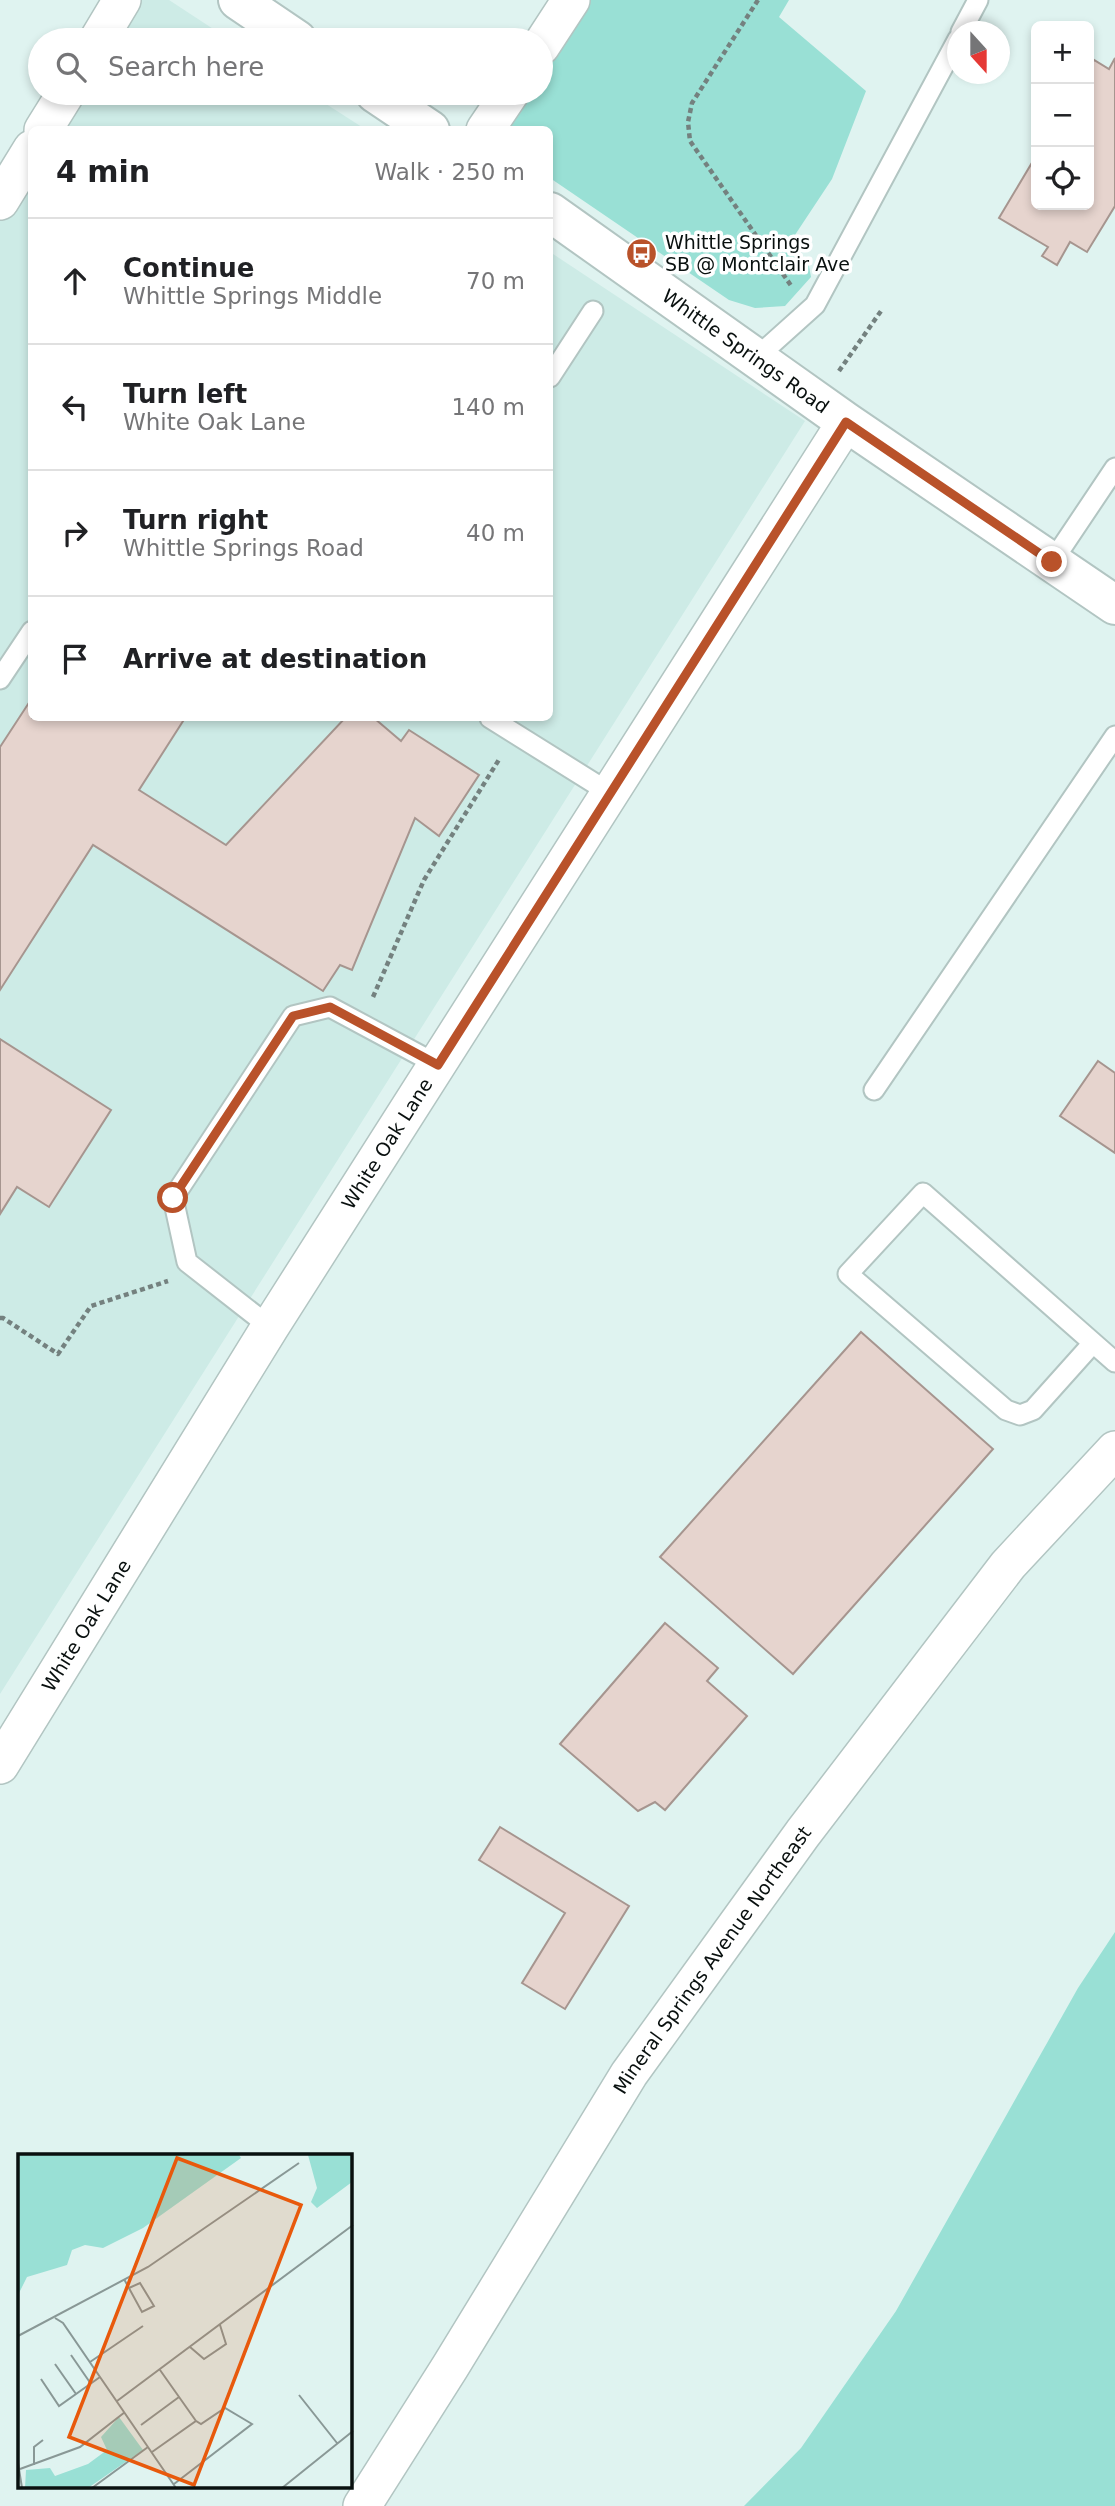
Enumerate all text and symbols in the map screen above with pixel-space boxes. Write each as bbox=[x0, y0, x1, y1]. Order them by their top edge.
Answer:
north arrow bbox=[947, 21, 1010, 84]
map controls bbox=[1031, 21, 1094, 210]
button: + bbox=[1031, 21, 1094, 84]
search box bbox=[28, 28, 553, 105]
icon: search bbox=[52, 48, 90, 86]
text: Search here bbox=[108, 52, 264, 82]
button: − bbox=[1031, 84, 1094, 147]
button: locate bbox=[1031, 147, 1094, 210]
text: 4 min bbox=[56, 154, 150, 189]
text: Walk · 250 m bbox=[374, 159, 525, 185]
place label: Whittle Springs SB @ Montclair Ave bbox=[665, 231, 850, 275]
bus stop icon: Whittle Springs SB @ Montclair Ave bbox=[625, 236, 659, 270]
text: Continue bbox=[123, 253, 254, 283]
icon: ahead bbox=[56, 262, 94, 300]
text: 70 m bbox=[466, 268, 525, 294]
text: Whittle Springs Middle bbox=[123, 283, 382, 309]
street label: Whittle Springs Road bbox=[658, 284, 833, 417]
text: Turn left bbox=[123, 379, 247, 409]
icon: left bbox=[56, 388, 94, 426]
text: 140 m bbox=[451, 394, 525, 420]
text: White Oak Lane bbox=[123, 409, 306, 435]
text: Turn right bbox=[123, 505, 268, 535]
icon: right bbox=[56, 514, 94, 552]
text: 40 m bbox=[466, 520, 525, 546]
text: Whittle Springs Road bbox=[123, 535, 364, 561]
route end bbox=[1036, 546, 1067, 577]
icon: arrive bbox=[56, 640, 94, 678]
text: Arrive at destination bbox=[123, 644, 427, 674]
street label: White Oak Lane bbox=[337, 1074, 437, 1213]
route start bbox=[157, 1182, 188, 1213]
street label: White Oak Lane bbox=[37, 1555, 135, 1695]
street label: Mineral Springs Avenue Northeast bbox=[609, 1822, 815, 2098]
inset map bbox=[18, 2154, 352, 2488]

